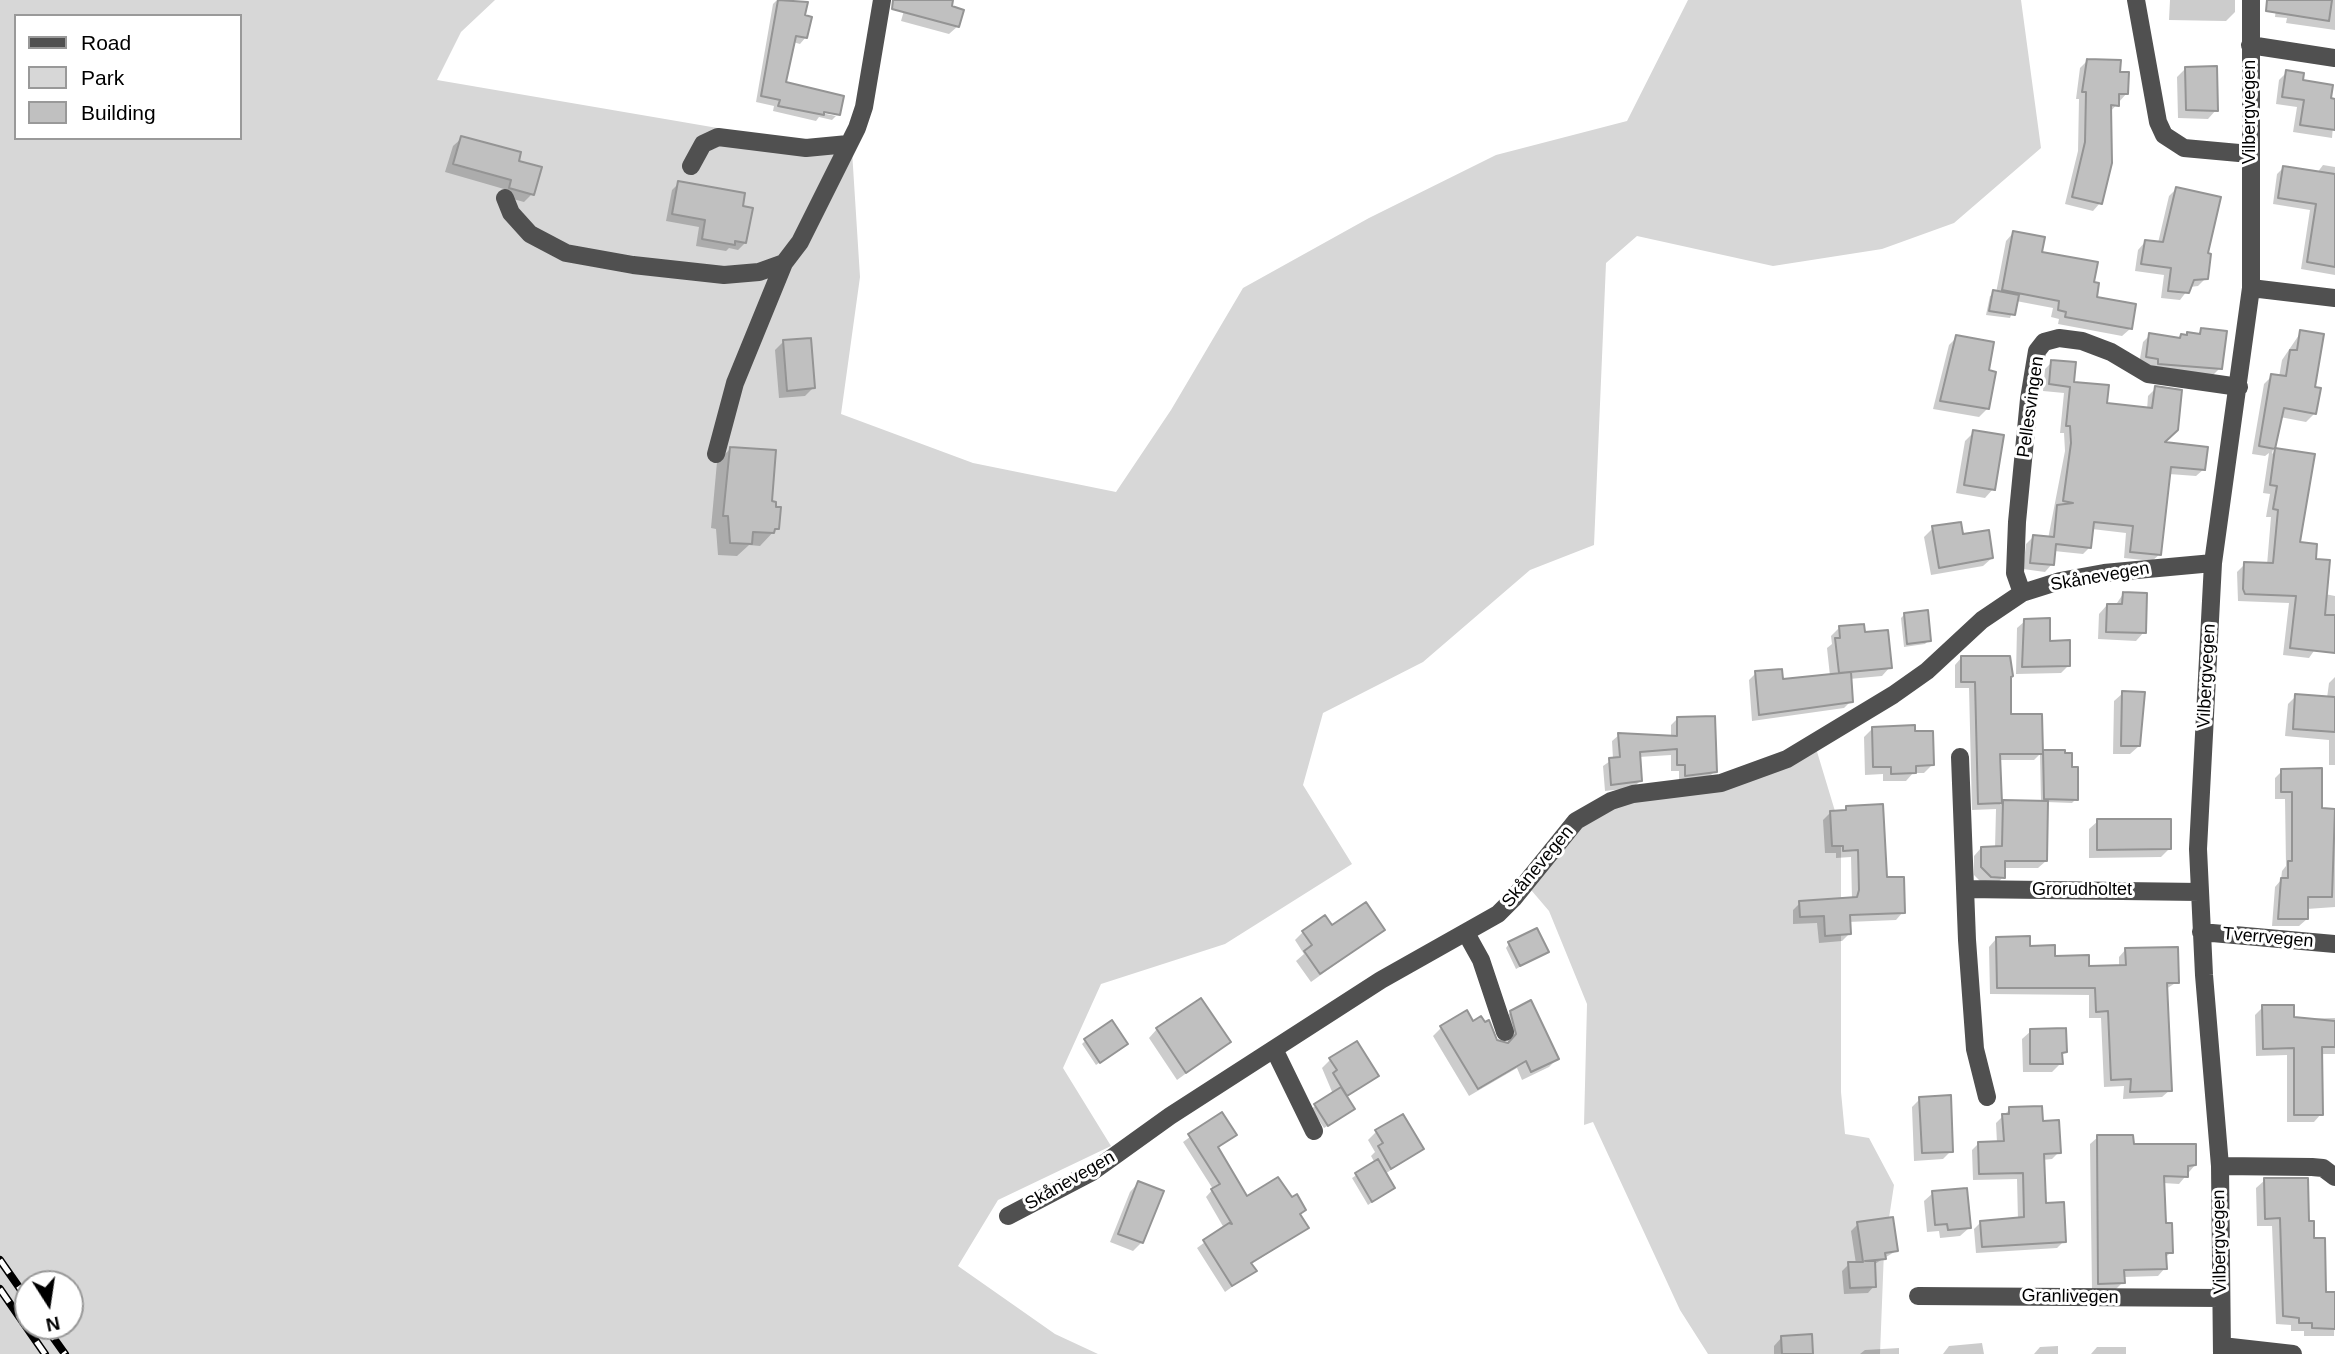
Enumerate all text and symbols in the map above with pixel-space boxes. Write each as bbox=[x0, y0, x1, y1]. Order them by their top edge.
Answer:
legend bbox=[14, 14, 242, 140]
text: Road bbox=[81, 31, 131, 54]
street label: Vilbergvegen bbox=[2239, 60, 2261, 164]
text: Park bbox=[81, 66, 124, 89]
text: Building bbox=[81, 101, 156, 124]
street label: Pellesvingen bbox=[2013, 355, 2049, 459]
street label: Skånevegen bbox=[2049, 558, 2151, 596]
street label: Vilbergvegen bbox=[2193, 623, 2221, 729]
street label: Skånevegen bbox=[1498, 822, 1578, 912]
street label: Grorudholtet bbox=[2032, 879, 2132, 901]
street label: Tverrvegen bbox=[2222, 923, 2314, 953]
street label: Skånevegen bbox=[1021, 1147, 1119, 1215]
street label: Vilbergvegen bbox=[2208, 1189, 2232, 1295]
north arrow bbox=[14, 1270, 84, 1340]
street label: Granlivegen bbox=[2021, 1285, 2119, 1309]
text: N bbox=[44, 1312, 62, 1336]

